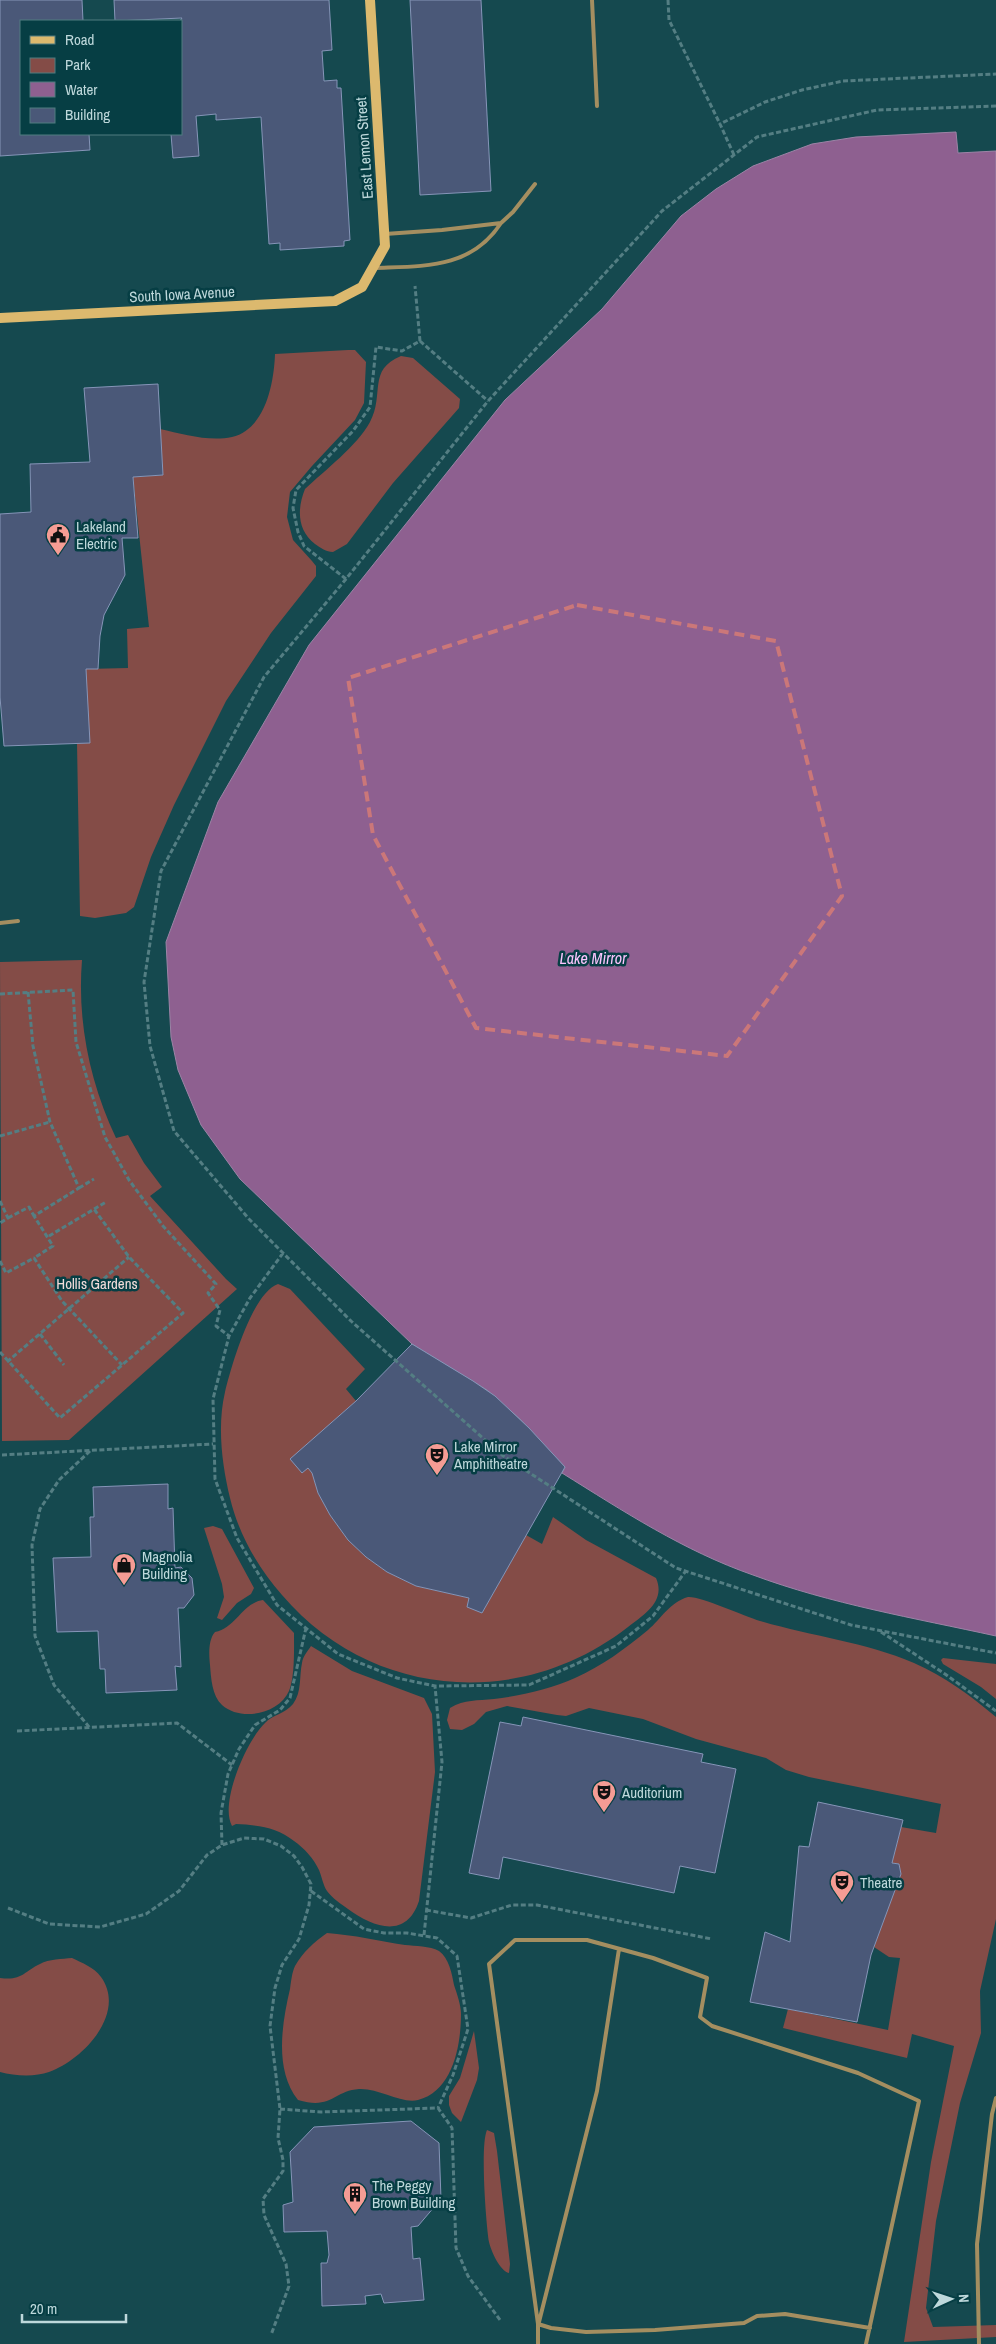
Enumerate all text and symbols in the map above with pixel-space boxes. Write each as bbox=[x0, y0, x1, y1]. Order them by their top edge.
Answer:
legend bbox=[20, 20, 182, 135]
text: Road bbox=[65, 29, 94, 50]
text: Park bbox=[65, 54, 91, 75]
text: Water bbox=[65, 79, 97, 100]
street label: East Lemon Street bbox=[350, 96, 378, 200]
text: Building bbox=[65, 104, 110, 125]
street label: South Iowa Avenue bbox=[129, 281, 236, 307]
place label: Lakeland Electric bbox=[76, 516, 126, 554]
public building icon: Lakeland Electric bbox=[45, 522, 71, 556]
water label: Lake Mirror bbox=[559, 947, 627, 969]
park label: Hollis Gardens bbox=[56, 1273, 138, 1294]
place label: Lake Mirror Amphitheatre bbox=[453, 1436, 528, 1474]
theatre icon: Lake Mirror Amphitheatre bbox=[424, 1442, 450, 1476]
place label: Magnolia Building bbox=[142, 1546, 193, 1584]
shop icon: Magnolia Building bbox=[111, 1552, 137, 1586]
theatre icon: Auditorium bbox=[591, 1779, 617, 1813]
place label: Auditorium bbox=[621, 1782, 682, 1803]
theatre icon: Theatre bbox=[829, 1869, 855, 1903]
place label: Theatre bbox=[860, 1872, 903, 1893]
place label: The Peggy Brown Building bbox=[372, 2175, 456, 2213]
building icon: The Peggy Brown Building bbox=[342, 2181, 368, 2215]
north arrow bbox=[926, 2274, 976, 2324]
scale bar bbox=[22, 2292, 126, 2324]
text: N bbox=[955, 2294, 973, 2303]
text: 20 m bbox=[30, 2298, 57, 2319]

